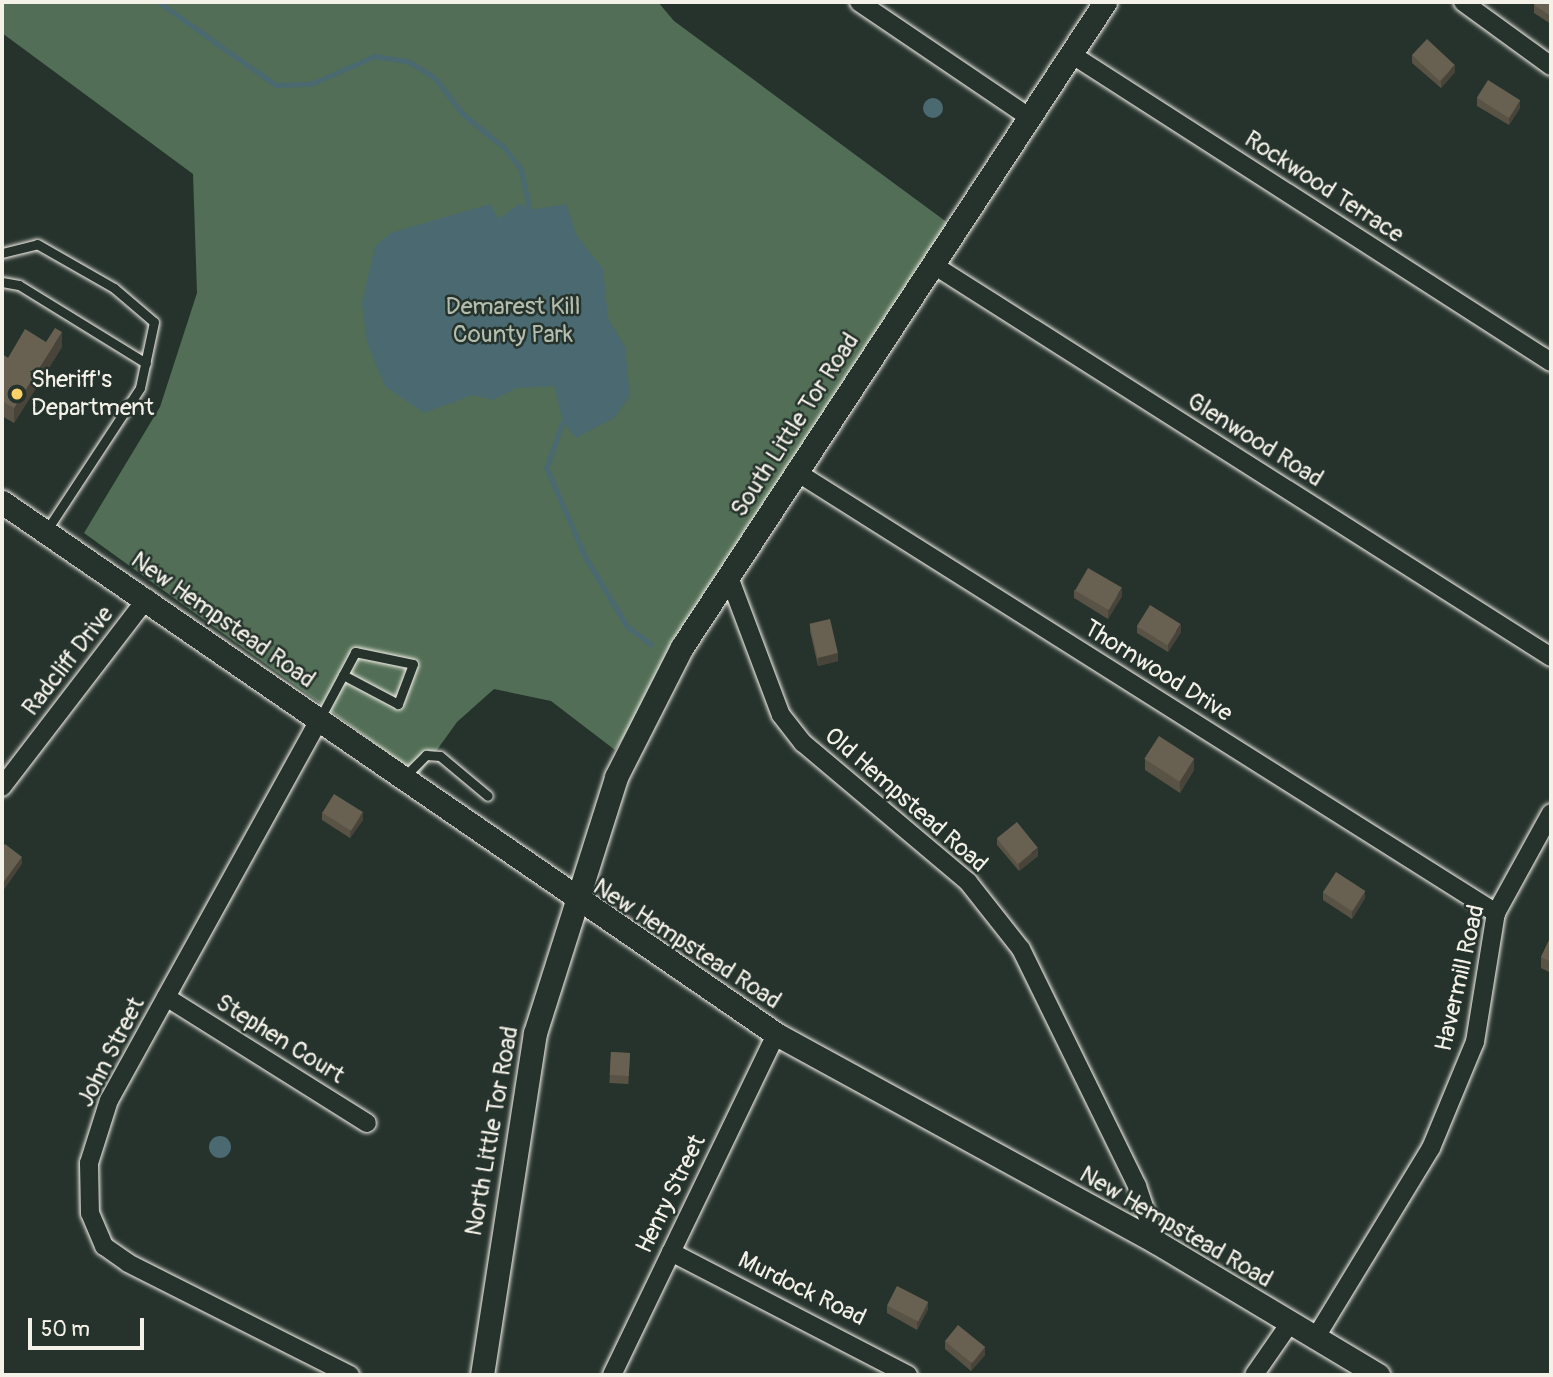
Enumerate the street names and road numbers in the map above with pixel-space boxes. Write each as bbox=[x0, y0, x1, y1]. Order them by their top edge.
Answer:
street label: Rockwood Terrace bbox=[1239, 125, 1409, 249]
street label: South Little Tor Road bbox=[725, 328, 865, 522]
street label: Glenwood Road bbox=[1182, 387, 1328, 493]
street label: New Hempstead Road bbox=[125, 546, 321, 694]
street label: Radcliff Drive bbox=[16, 600, 120, 722]
street label: Thornwood Drive bbox=[1078, 614, 1238, 728]
street label: Old Hempstead Road bbox=[819, 721, 993, 879]
street label: New Hempstead Road bbox=[588, 873, 786, 1015]
street label: Havermill Road bbox=[1429, 902, 1491, 1054]
street label: Stephen Court bbox=[210, 988, 350, 1090]
street label: John Street bbox=[71, 992, 151, 1112]
street label: North Little Tor Road bbox=[459, 1024, 525, 1238]
street label: Henry Street bbox=[630, 1130, 712, 1258]
street label: New Hempstead Road bbox=[1074, 1160, 1278, 1294]
street label: Murdock Road bbox=[733, 1246, 871, 1332]

